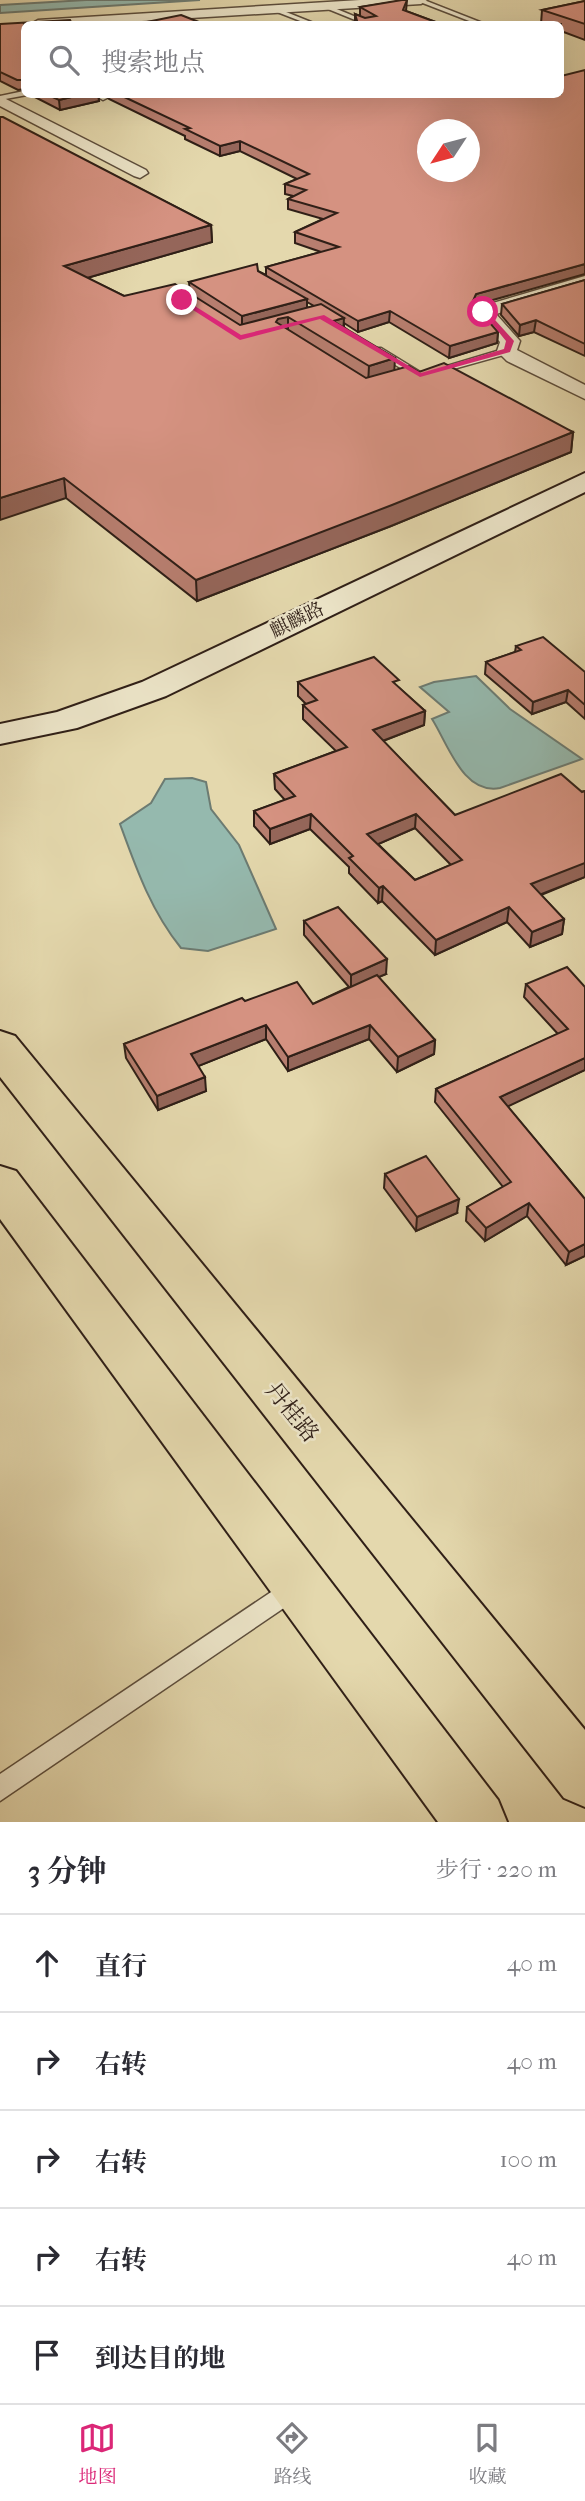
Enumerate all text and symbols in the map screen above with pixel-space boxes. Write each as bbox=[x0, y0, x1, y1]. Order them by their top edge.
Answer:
search box bbox=[21, 21, 564, 98]
icon: search bbox=[45, 41, 83, 79]
text: 搜索地点 bbox=[101, 47, 205, 78]
north arrow bbox=[417, 119, 480, 182]
route end bbox=[166, 284, 197, 315]
route start bbox=[467, 296, 498, 327]
street label: 麒麟路 bbox=[267, 598, 327, 642]
street label: 丹桂路 bbox=[260, 1377, 324, 1447]
text: 3 分钟 bbox=[28, 1854, 107, 1889]
text: 步行 · 220 m bbox=[436, 1856, 557, 1883]
icon: ahead bbox=[28, 1944, 66, 1982]
text: 40 m bbox=[507, 1950, 557, 1977]
text: 直行 bbox=[95, 1951, 147, 1982]
icon: right bbox=[28, 2042, 66, 2080]
text: 40 m bbox=[507, 2048, 557, 2075]
text: 右转 bbox=[95, 2049, 147, 2080]
icon: right bbox=[28, 2140, 66, 2178]
text: 100 m bbox=[499, 2146, 557, 2173]
text: 右转 bbox=[95, 2147, 147, 2178]
icon: right bbox=[28, 2238, 66, 2276]
text: 40 m bbox=[507, 2244, 557, 2271]
text: 右转 bbox=[95, 2245, 147, 2276]
icon: arrive bbox=[28, 2336, 66, 2374]
text: 到达目的地 bbox=[95, 2343, 225, 2374]
tab: 地图 bbox=[78, 2419, 117, 2488]
tab: 路线 bbox=[273, 2419, 312, 2488]
tab: 收藏 bbox=[468, 2419, 507, 2488]

